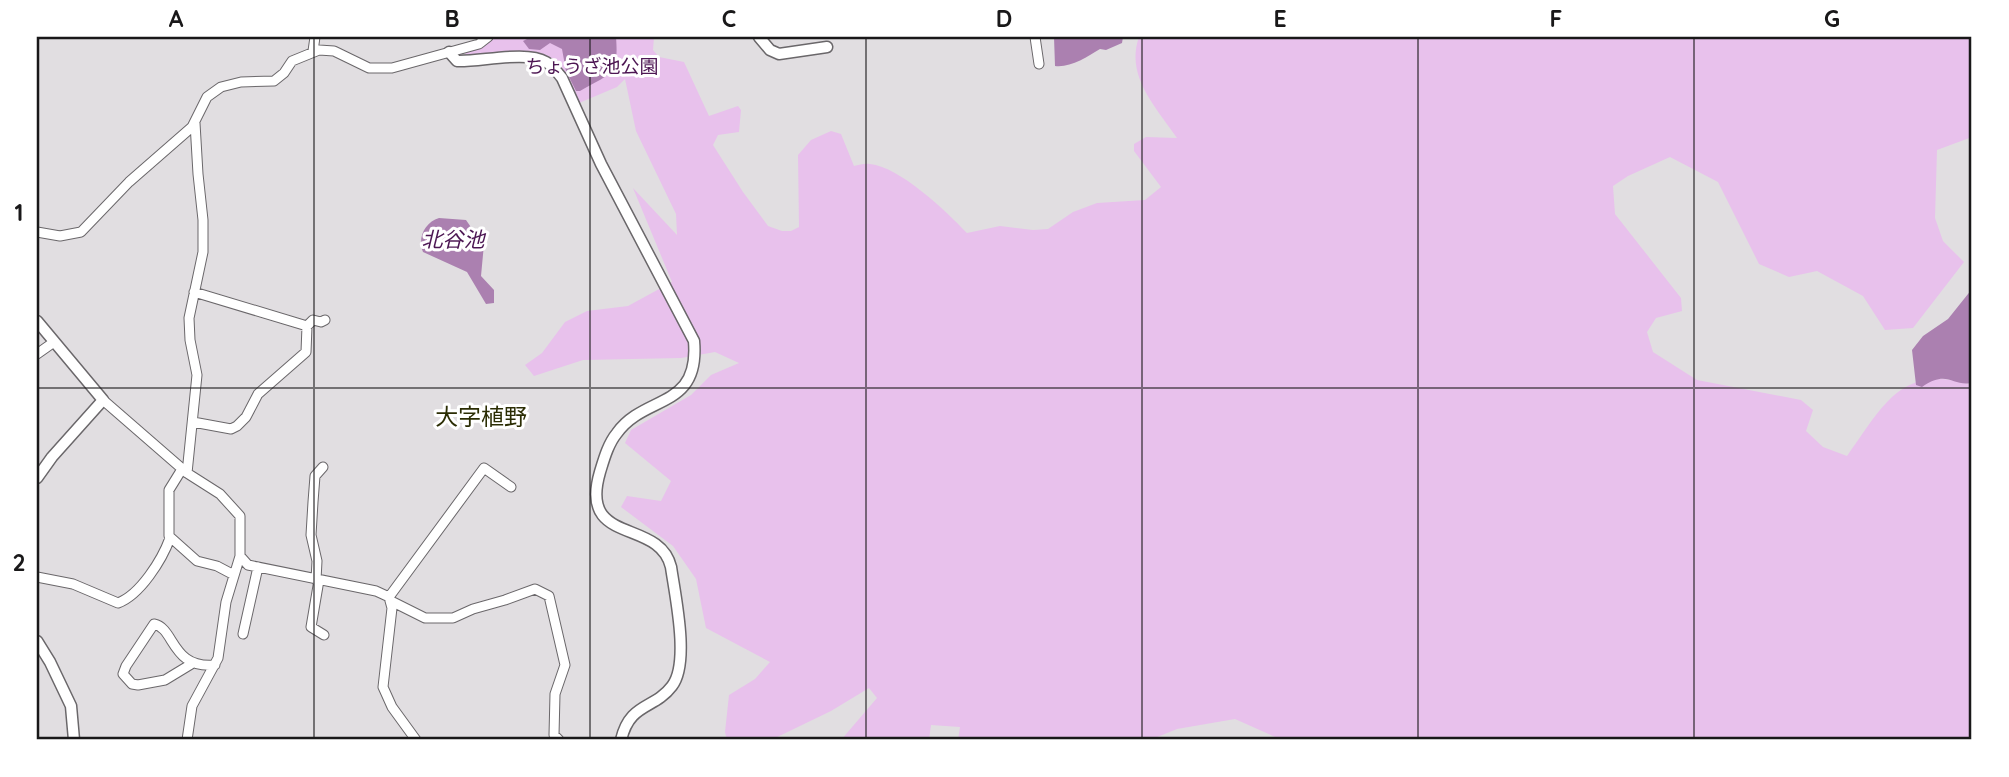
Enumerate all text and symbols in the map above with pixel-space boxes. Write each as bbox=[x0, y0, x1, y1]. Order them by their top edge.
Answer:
text: A bbox=[169, 4, 184, 33]
text: B bbox=[444, 4, 460, 33]
text: C bbox=[722, 4, 736, 33]
text: D bbox=[996, 4, 1012, 33]
text: E bbox=[1273, 4, 1287, 33]
text: F bbox=[1550, 4, 1562, 33]
text: G bbox=[1824, 4, 1840, 33]
park label: ちょうざ池公園 bbox=[525, 54, 659, 78]
text: 1 bbox=[15, 198, 23, 227]
water label: 北谷池 bbox=[422, 226, 486, 252]
district label: 大字植野 bbox=[435, 402, 527, 431]
text: 2 bbox=[12, 548, 26, 577]

